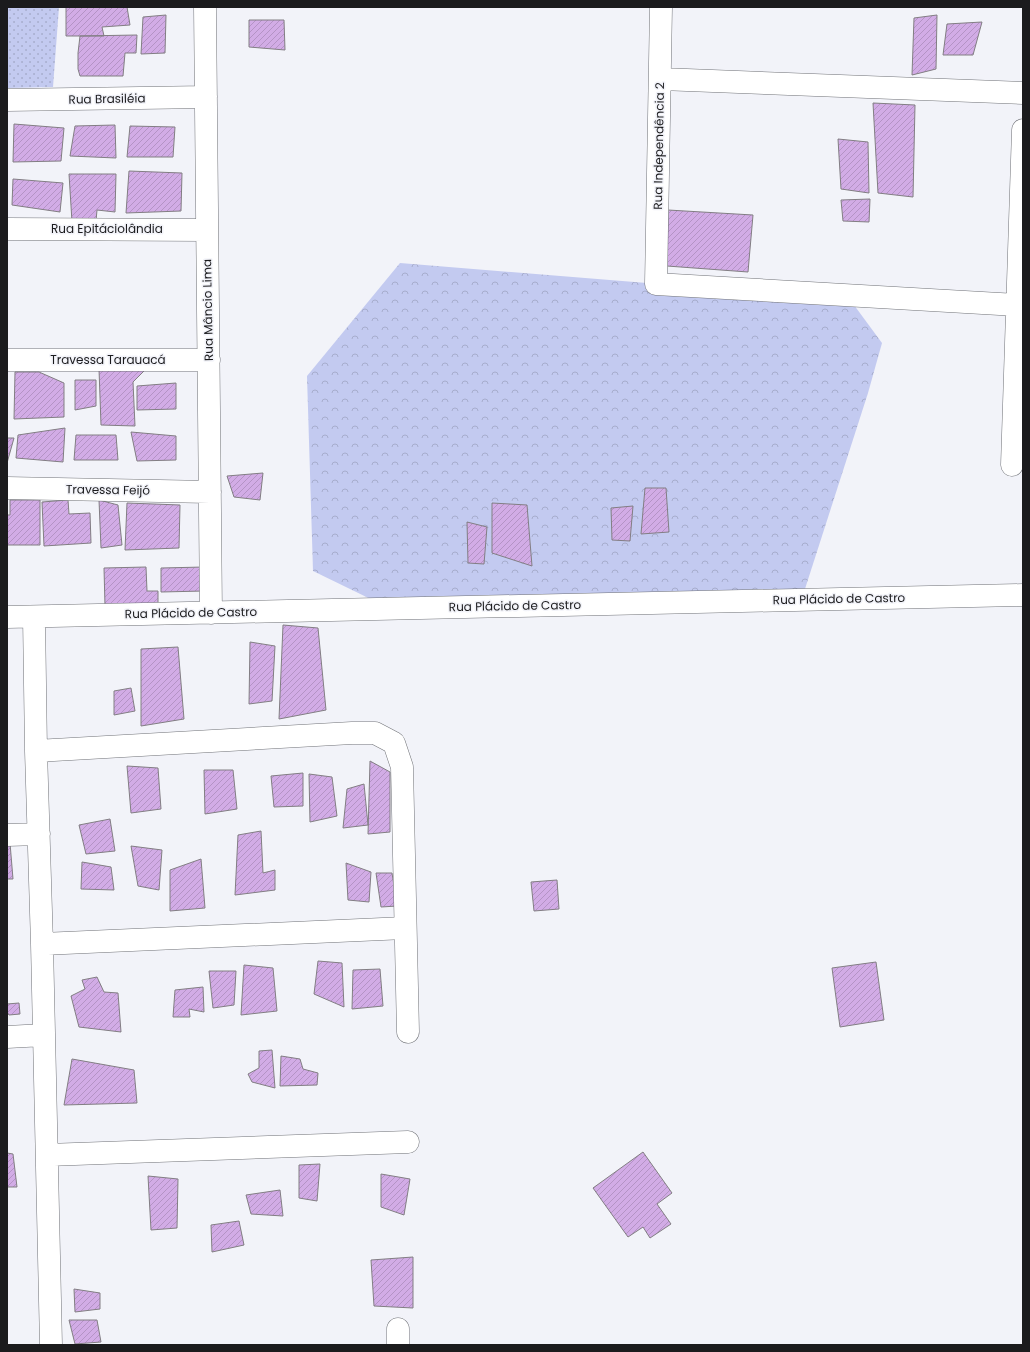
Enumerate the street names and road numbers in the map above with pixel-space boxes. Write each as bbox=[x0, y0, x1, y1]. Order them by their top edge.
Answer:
street label: Rua Independência 2 bbox=[649, 82, 668, 210]
street label: Rua Brasiléia bbox=[68, 89, 146, 108]
street label: Rua Epitáciolândia bbox=[51, 220, 163, 237]
street label: Rua Mâncio Lima bbox=[198, 259, 217, 361]
street label: Travessa Tarauacá bbox=[50, 351, 166, 368]
street label: Travessa Feijó bbox=[66, 480, 151, 499]
street label: Rua Plácido de Castro bbox=[773, 589, 906, 608]
street label: Rua Plácido de Castro bbox=[449, 596, 582, 615]
street label: Rua Plácido de Castro bbox=[125, 603, 258, 622]

